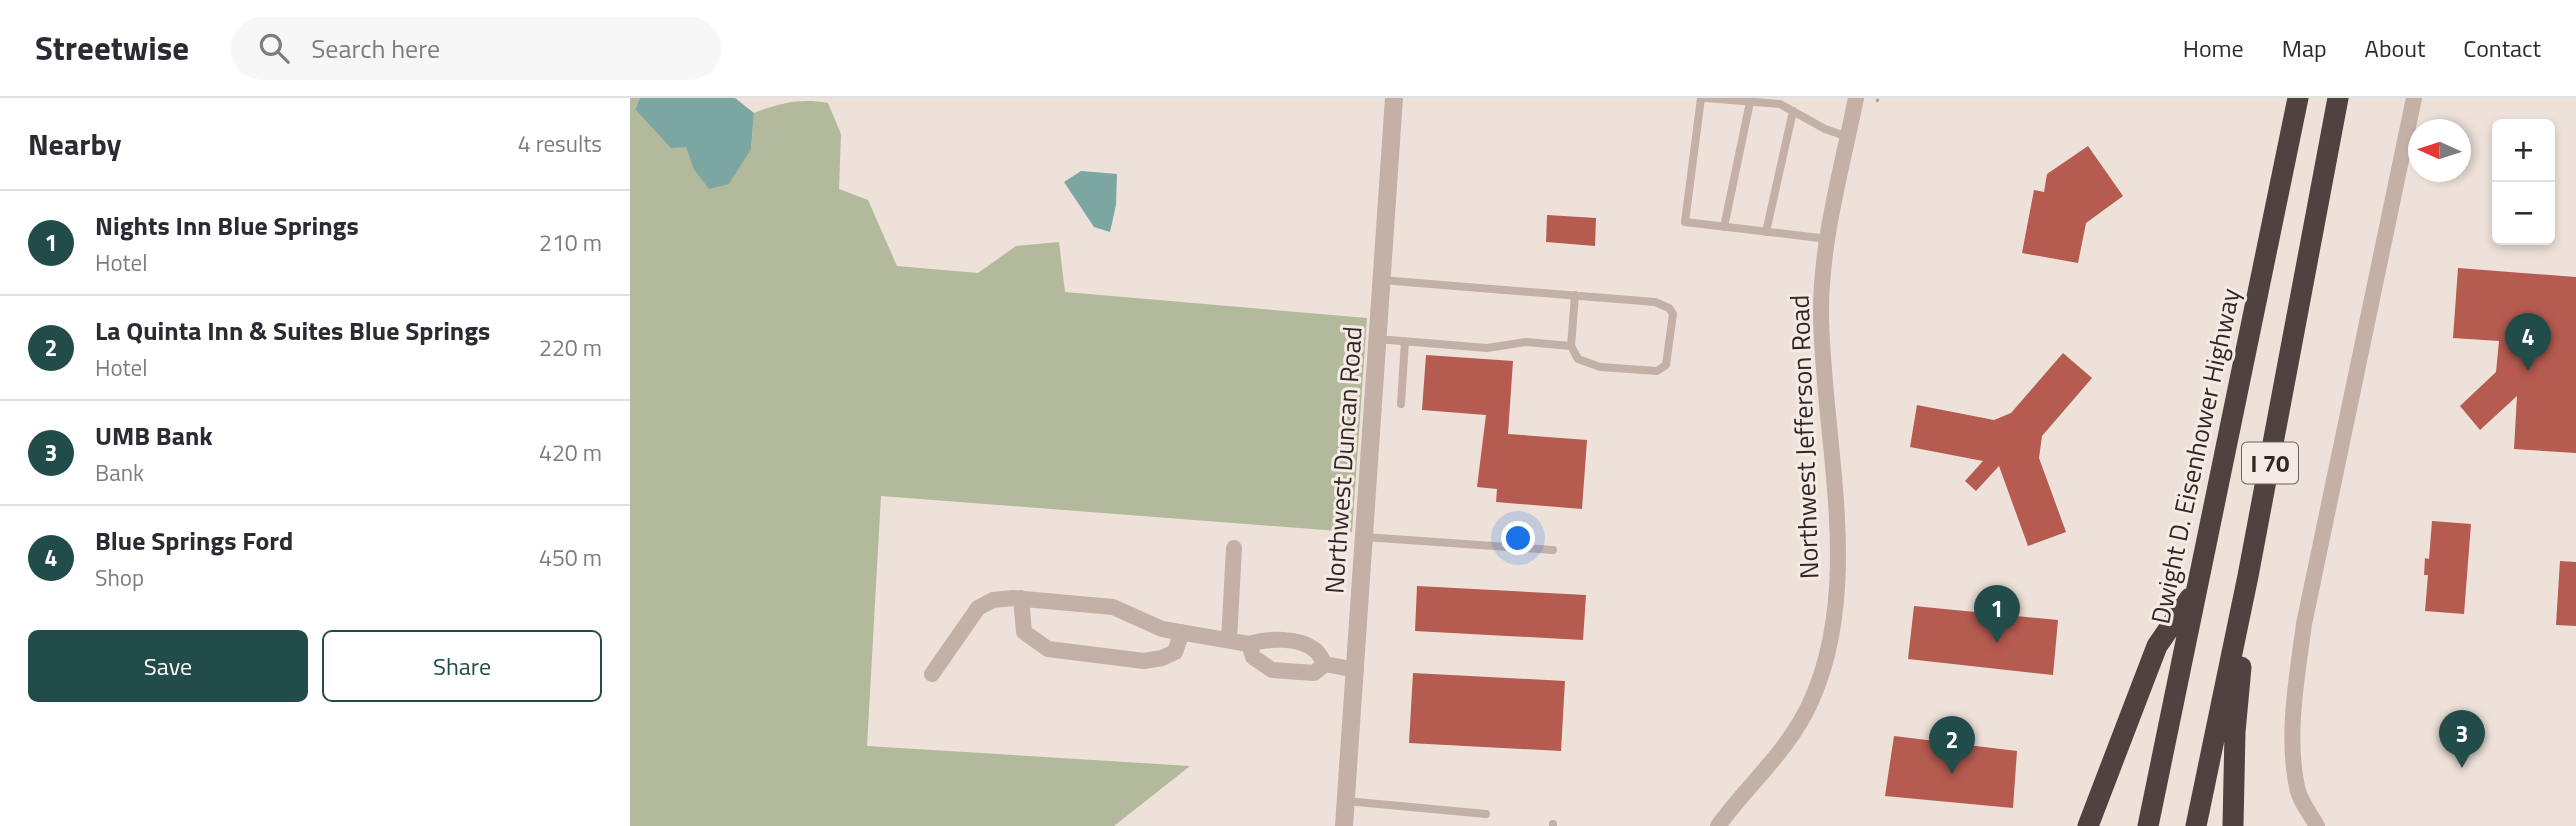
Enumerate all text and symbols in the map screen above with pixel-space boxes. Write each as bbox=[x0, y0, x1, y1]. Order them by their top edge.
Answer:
search box bbox=[231, 17, 721, 80]
text: Streetwise bbox=[35, 23, 189, 73]
icon: search bbox=[255, 29, 293, 67]
text: Search here bbox=[311, 29, 440, 68]
text: Home bbox=[2183, 30, 2244, 66]
text: Map bbox=[2282, 30, 2327, 66]
text: About bbox=[2365, 30, 2425, 66]
text: Contact bbox=[2463, 30, 2541, 66]
north arrow bbox=[2408, 119, 2471, 182]
map controls bbox=[2492, 119, 2555, 245]
button: + bbox=[2492, 119, 2555, 182]
text: Nearby bbox=[28, 121, 121, 167]
text: 4 results bbox=[518, 126, 602, 161]
button: − bbox=[2492, 182, 2555, 245]
text: Nights Inn Blue Springs bbox=[95, 206, 359, 245]
text: 1 bbox=[45, 225, 57, 260]
text: 210 m bbox=[539, 225, 602, 260]
text: Hotel bbox=[95, 245, 147, 280]
street label: Dwight D. Eisenhower Highway bbox=[2140, 285, 2250, 627]
street label: Northwest Jefferson Road bbox=[1780, 294, 1828, 580]
text: La Quinta Inn & Suites Blue Springs bbox=[95, 311, 490, 350]
pin: 4 bbox=[2505, 313, 2551, 371]
street label: Northwest Duncan Road bbox=[1314, 325, 1372, 595]
text: 2 bbox=[45, 330, 57, 365]
text: 220 m bbox=[539, 330, 602, 365]
text: Hotel bbox=[95, 350, 147, 385]
text: UMB Bank bbox=[95, 416, 213, 455]
text: 3 bbox=[45, 435, 57, 470]
text: 420 m bbox=[539, 435, 602, 470]
road number: I 70 bbox=[2242, 442, 2298, 484]
text: Bank bbox=[95, 455, 144, 490]
text: Blue Springs Ford bbox=[95, 521, 293, 560]
your location bbox=[1501, 521, 1535, 555]
text: 4 bbox=[45, 540, 57, 575]
text: 450 m bbox=[539, 540, 602, 575]
text: Shop bbox=[95, 560, 144, 595]
pin: 1 bbox=[1974, 585, 2020, 643]
button: Save bbox=[28, 630, 308, 702]
button: Share bbox=[322, 630, 602, 702]
pin: 3 bbox=[2439, 710, 2485, 768]
pin: 2 bbox=[1929, 716, 1975, 774]

